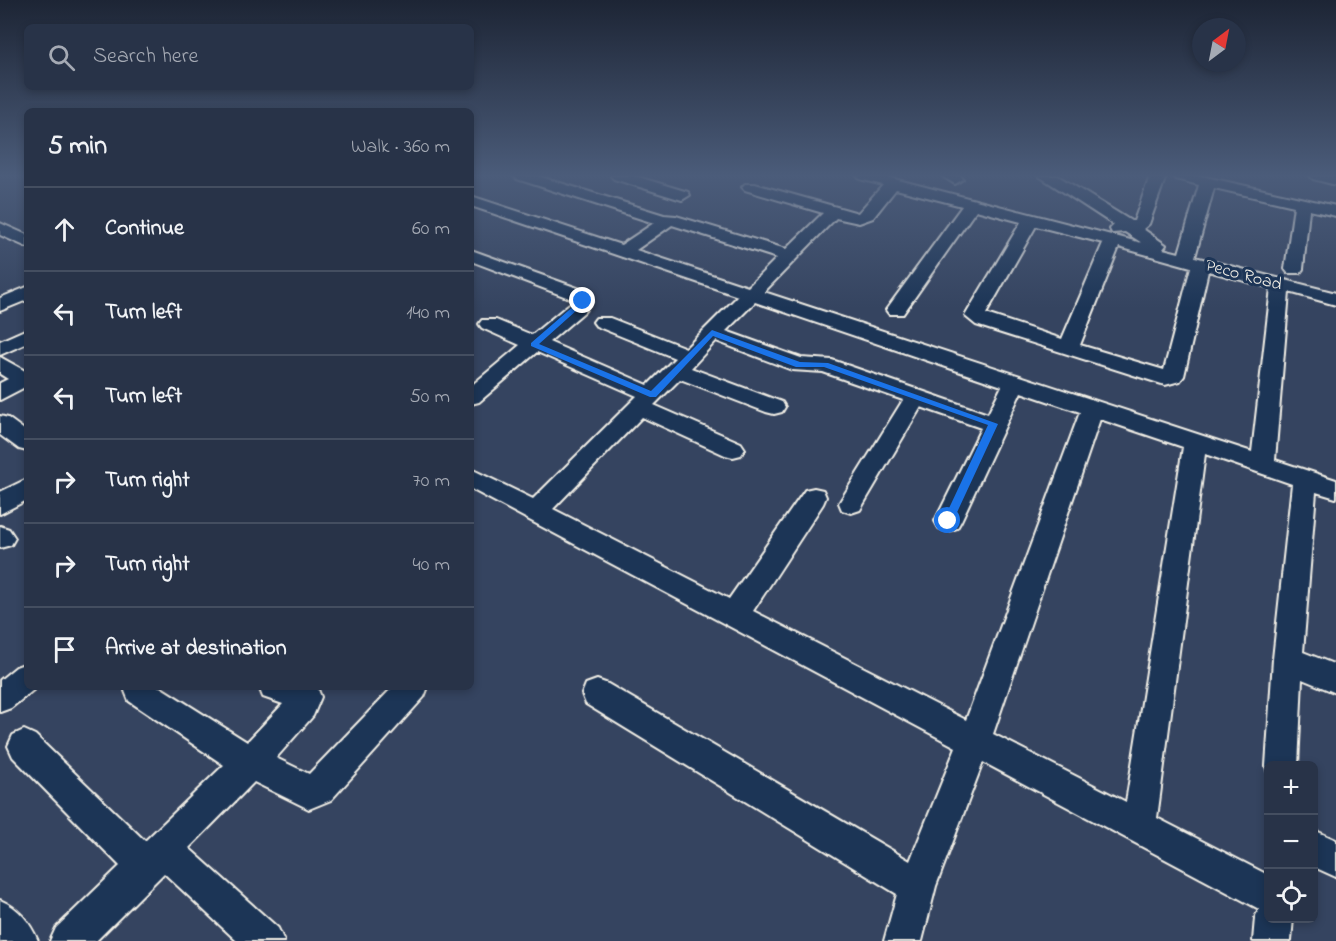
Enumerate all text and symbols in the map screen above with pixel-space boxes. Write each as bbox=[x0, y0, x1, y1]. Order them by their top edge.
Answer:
north arrow bbox=[1192, 18, 1246, 72]
search box bbox=[24, 24, 474, 90]
icon: search bbox=[45, 41, 78, 74]
text: Search here bbox=[93, 41, 198, 73]
text: 5 min bbox=[48, 128, 107, 166]
text: Walk · 360 m bbox=[351, 133, 450, 162]
icon: ahead bbox=[48, 213, 81, 246]
text: Continue bbox=[105, 213, 184, 245]
text: 60 m bbox=[412, 215, 450, 244]
street label: Peco Road bbox=[1202, 253, 1285, 299]
route end bbox=[569, 287, 595, 313]
icon: left bbox=[48, 297, 81, 330]
text: Turn left bbox=[105, 297, 182, 329]
text: 140 m bbox=[406, 299, 450, 328]
icon: left bbox=[48, 381, 81, 414]
text: Turn left bbox=[105, 381, 182, 413]
text: 50 m bbox=[409, 383, 450, 412]
icon: right bbox=[48, 465, 81, 498]
text: Turn right bbox=[105, 465, 190, 497]
text: 70 m bbox=[413, 467, 450, 496]
route start bbox=[934, 507, 960, 533]
icon: right bbox=[48, 549, 81, 582]
text: Turn right bbox=[105, 549, 190, 581]
text: 40 m bbox=[413, 551, 450, 580]
icon: arrive bbox=[48, 633, 81, 666]
text: Arrive at destination bbox=[105, 633, 287, 665]
map controls bbox=[1264, 761, 1318, 923]
button: + bbox=[1264, 761, 1318, 815]
button: − bbox=[1264, 815, 1318, 869]
button: locate bbox=[1264, 869, 1318, 923]

